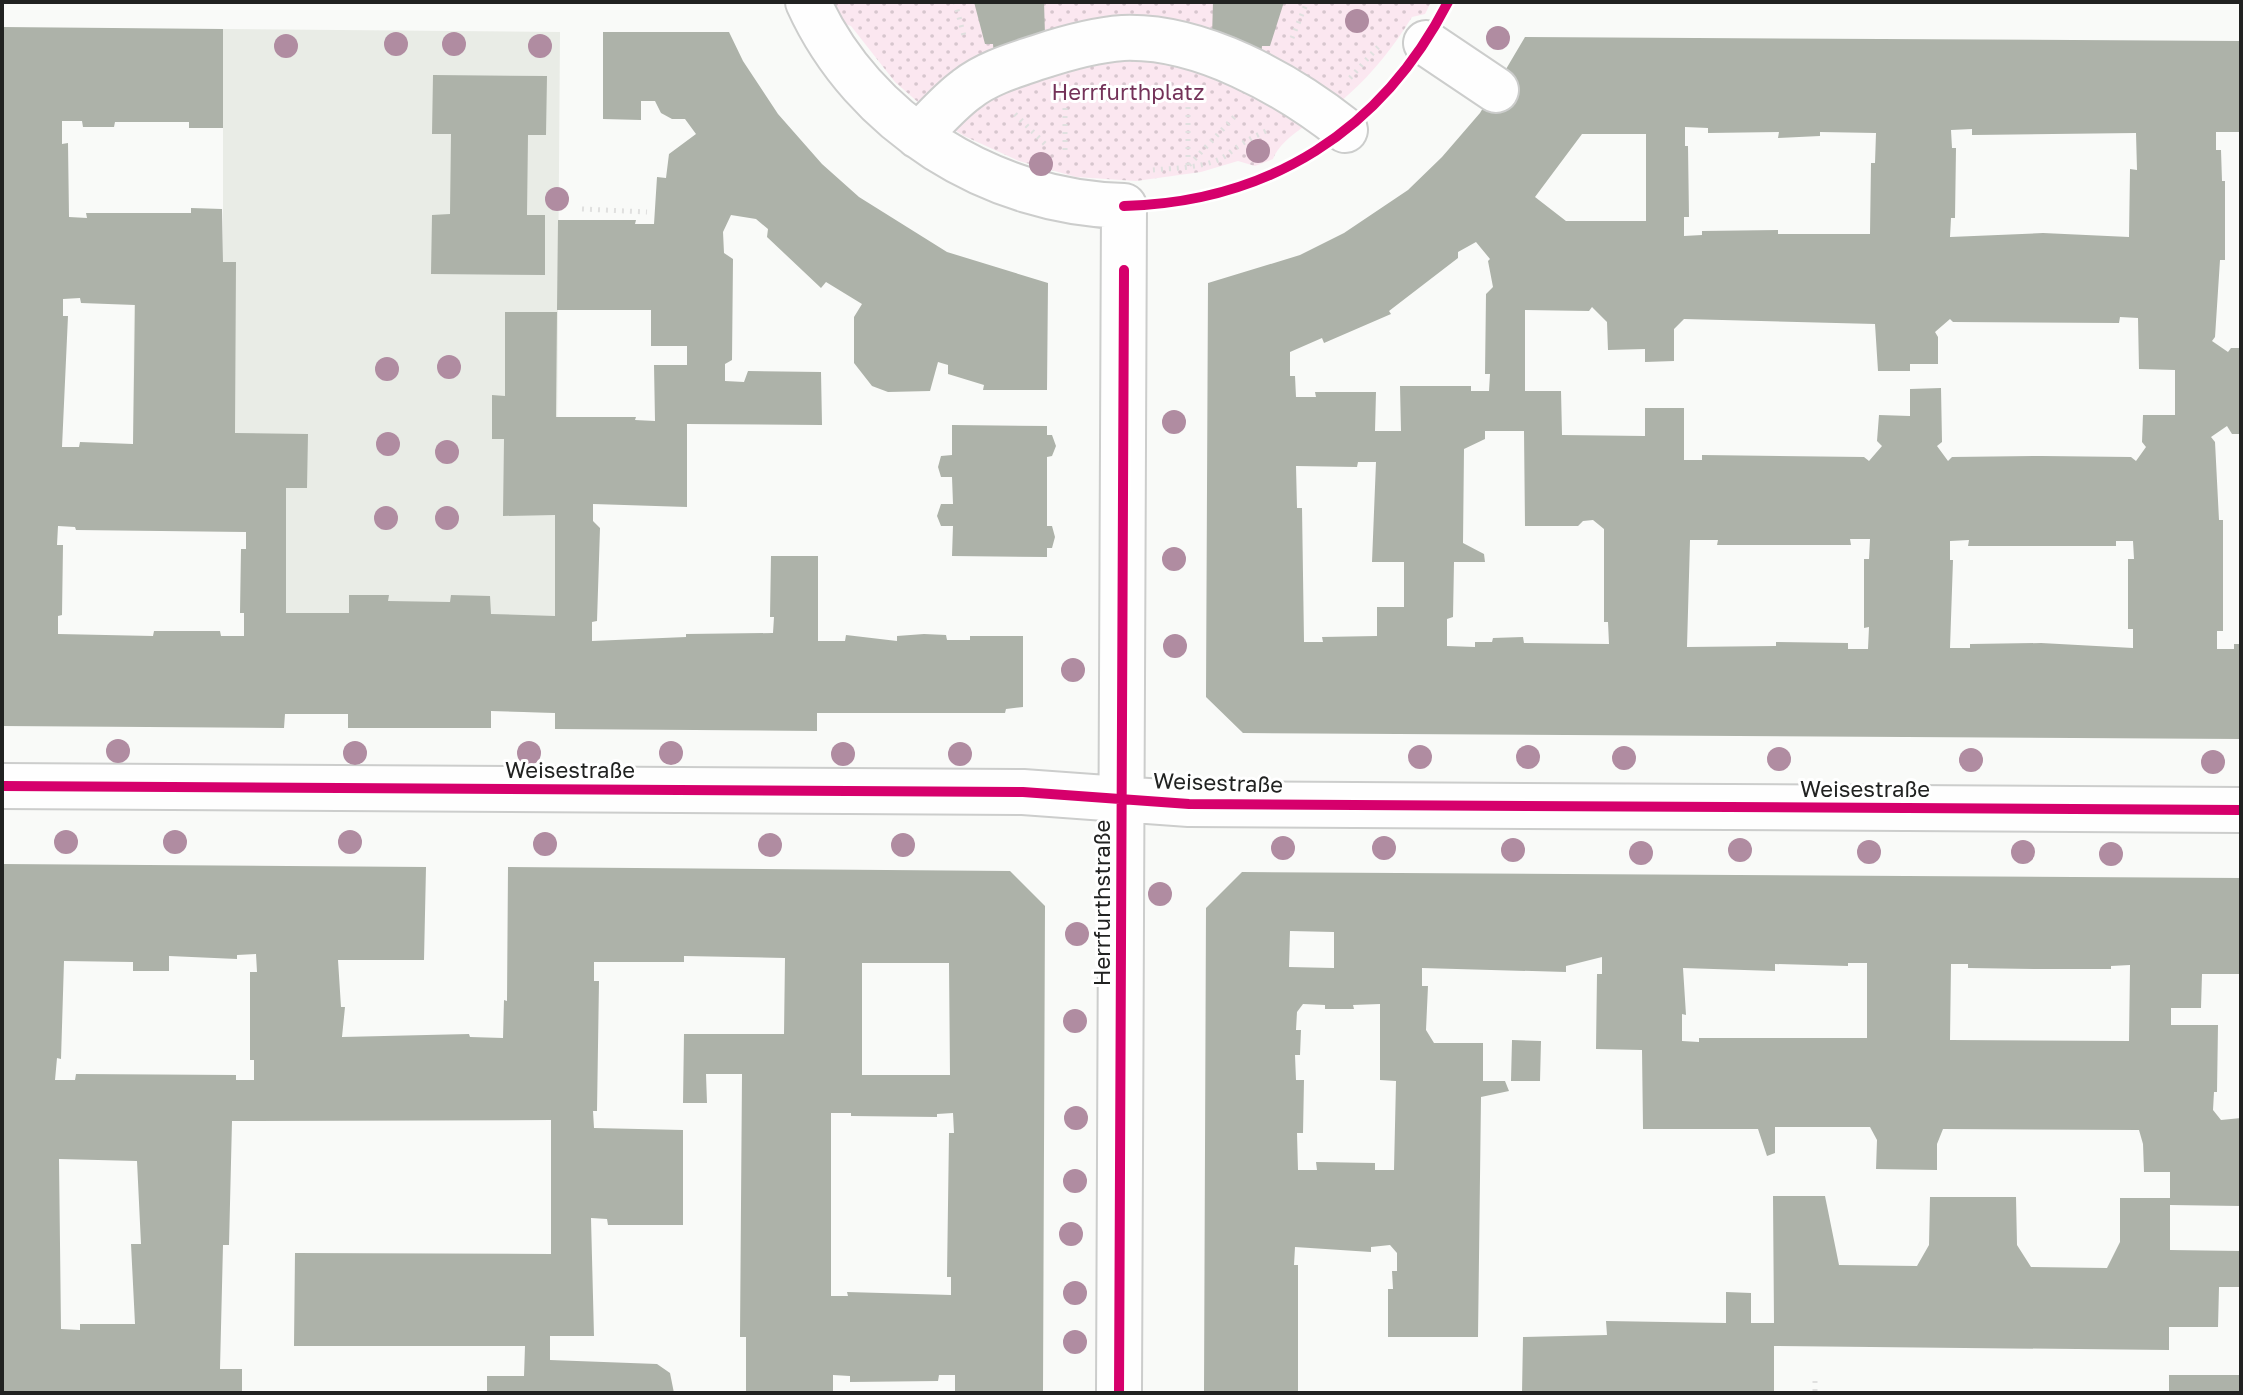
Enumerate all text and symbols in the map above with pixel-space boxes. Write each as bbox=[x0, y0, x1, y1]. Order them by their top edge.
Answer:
park label: Herrfurthplatz bbox=[1051, 78, 1205, 105]
street label: Weisestraße bbox=[505, 756, 635, 783]
street label: Weisestraße bbox=[1153, 766, 1283, 798]
street label: Weisestraße bbox=[1800, 775, 1930, 802]
street label: Herrfurthstraße bbox=[1088, 820, 1115, 986]

